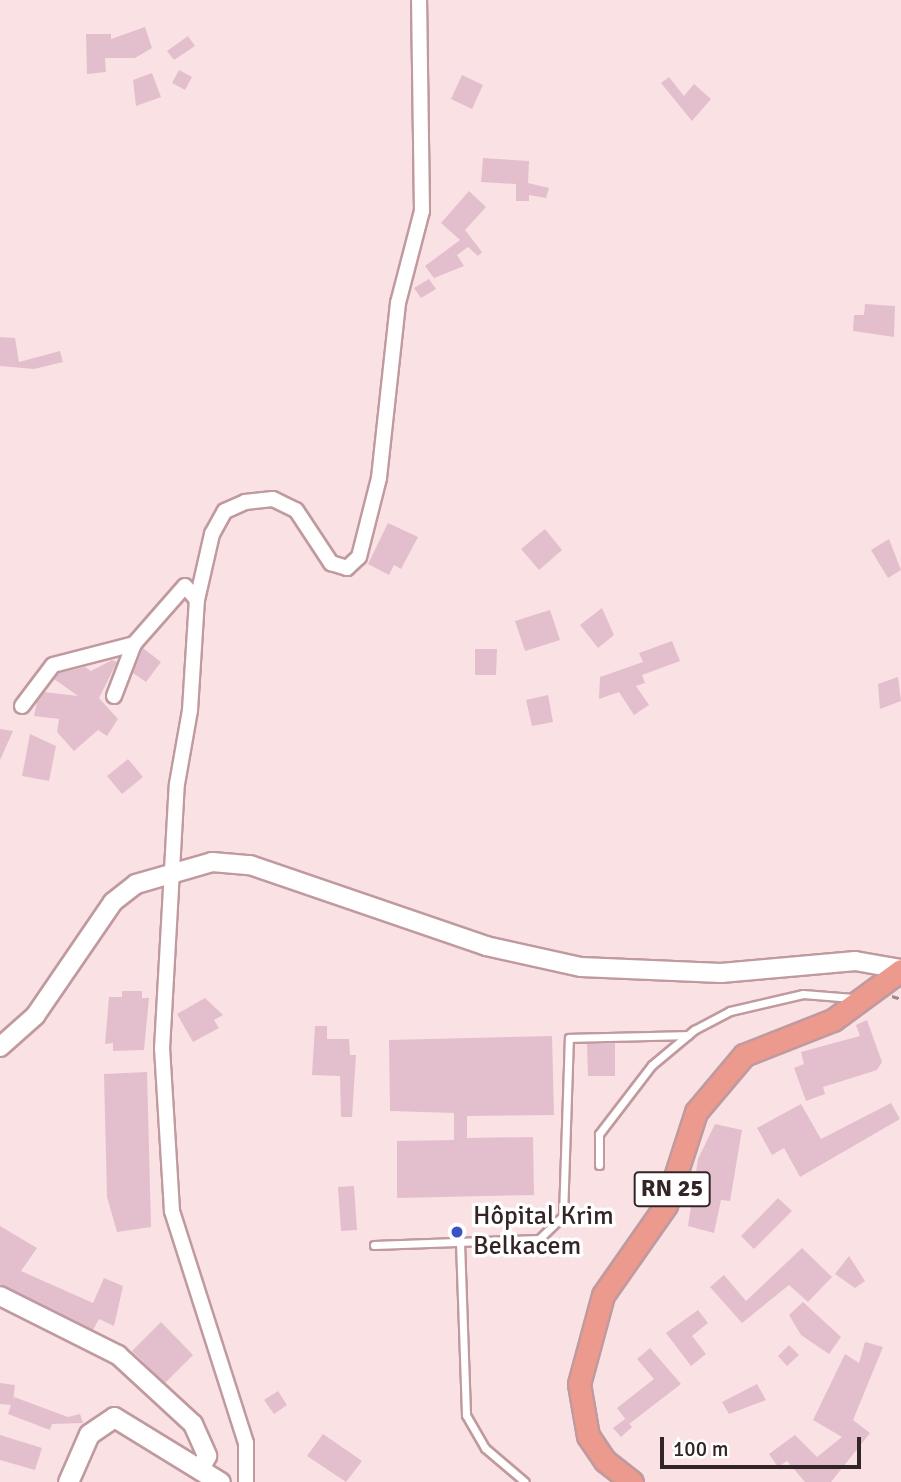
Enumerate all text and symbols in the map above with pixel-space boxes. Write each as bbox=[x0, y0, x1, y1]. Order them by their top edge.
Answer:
road number: RN 25 bbox=[634, 1168, 710, 1210]
place label: Hôpital Krim Belkacem bbox=[473, 1201, 614, 1262]
marker: Hôpital Krim Belkacem bbox=[447, 1222, 467, 1242]
scale bar bbox=[663, 1422, 864, 1466]
text: 100 m bbox=[673, 1436, 728, 1462]

